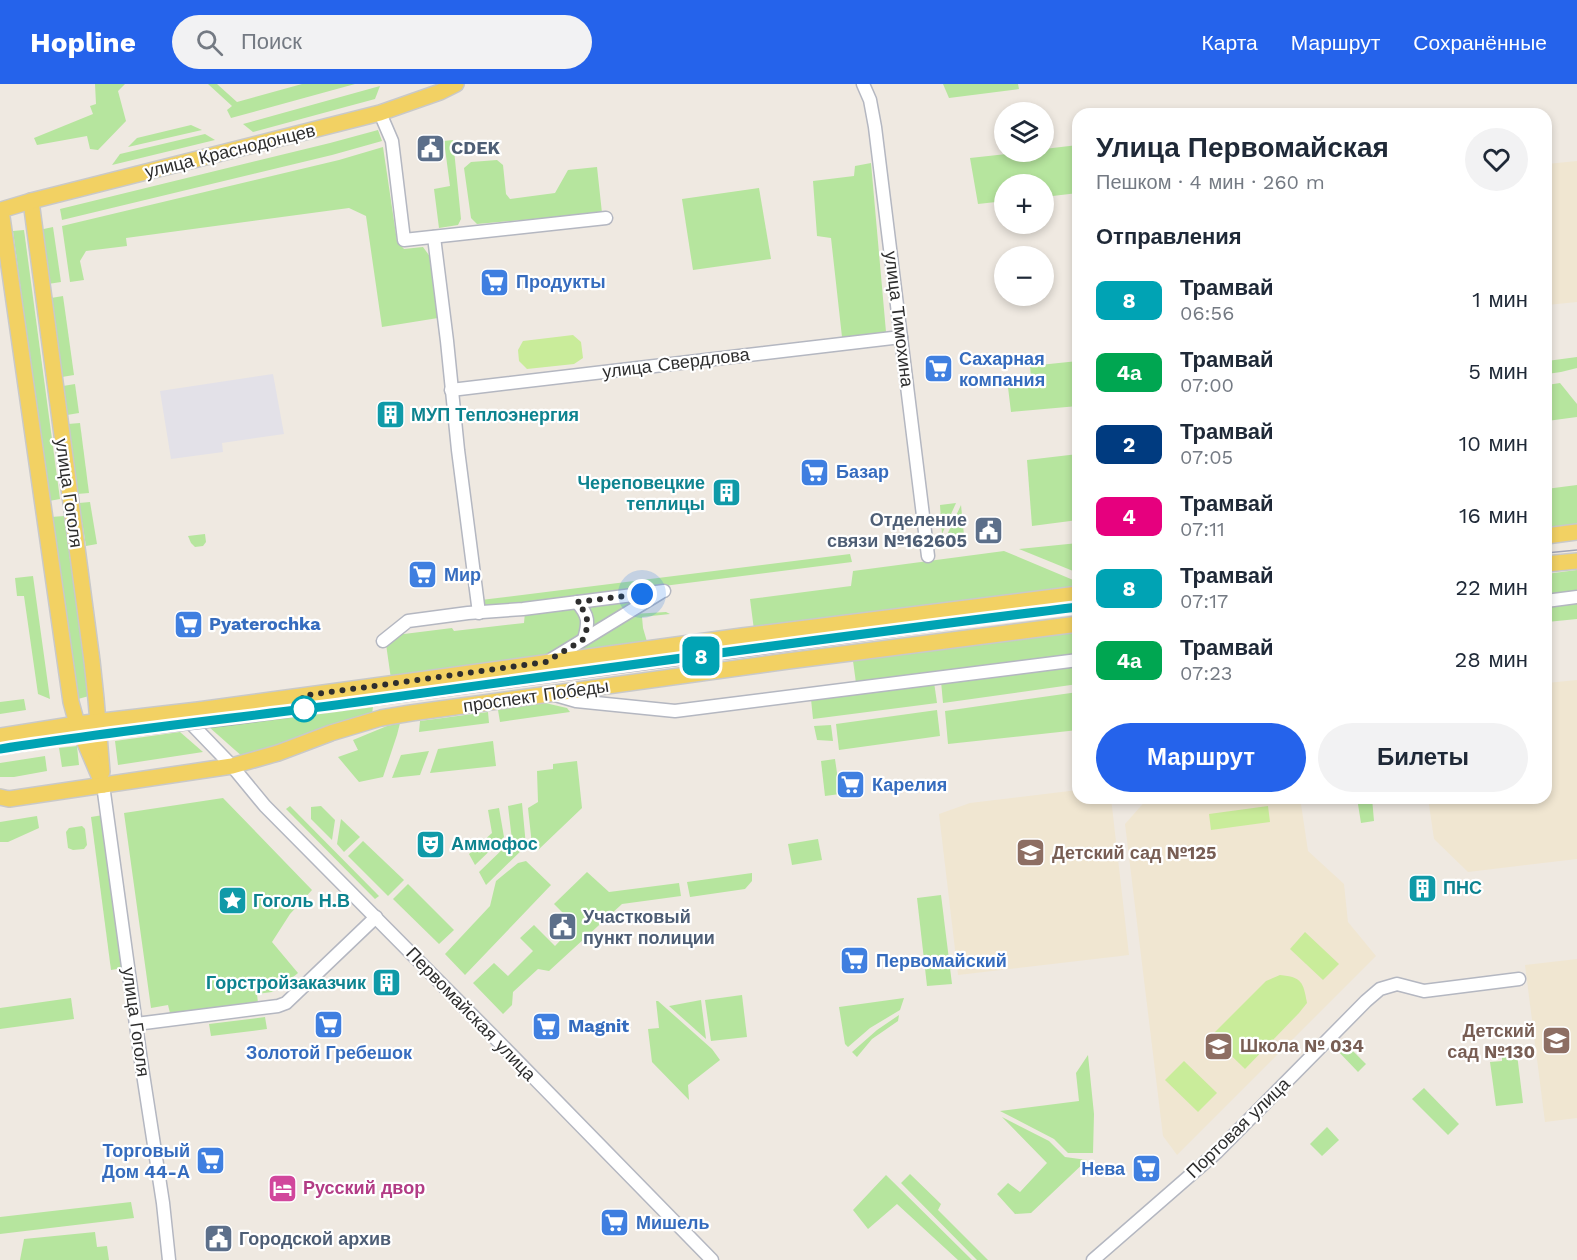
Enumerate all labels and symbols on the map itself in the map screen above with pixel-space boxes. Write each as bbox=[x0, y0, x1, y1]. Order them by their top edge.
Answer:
street label: улица Краснодонцев bbox=[143, 119, 317, 182]
public building icon: CDEK bbox=[414, 132, 446, 164]
place label: CDEK bbox=[451, 137, 501, 158]
street label: улица Тимохина bbox=[881, 250, 918, 389]
supermarket icon: Продукты bbox=[479, 266, 511, 298]
place label: Продукты bbox=[516, 271, 606, 292]
street label: улица Свердлова bbox=[601, 343, 752, 382]
place label: Сахарная компания bbox=[959, 348, 1045, 390]
supermarket icon: Сахарная компания bbox=[922, 353, 954, 385]
building icon: МУП Теплоэнергия bbox=[374, 399, 406, 431]
place label: МУП Теплоэнергия bbox=[411, 404, 579, 425]
street label: улица Гоголя bbox=[51, 437, 88, 549]
supermarket icon: Базар bbox=[799, 456, 831, 488]
place label: Базар bbox=[836, 461, 889, 482]
place label: Череповецкие теплицы bbox=[577, 472, 705, 514]
building icon: Череповецкие теплицы bbox=[710, 477, 742, 509]
place label: Отделение связи №162605 bbox=[827, 509, 967, 551]
public building icon: Отделение связи №162605 bbox=[972, 514, 1004, 546]
supermarket icon: Мир bbox=[407, 559, 439, 591]
place label: Мир bbox=[444, 564, 481, 585]
your location bbox=[627, 579, 657, 609]
supermarket icon: Pyaterochka bbox=[172, 608, 204, 640]
place label: Pyaterochka bbox=[209, 613, 321, 634]
line badge: 8 bbox=[682, 636, 720, 676]
street label: проспект Победы bbox=[462, 675, 610, 716]
unlabelled marker bbox=[291, 696, 317, 722]
supermarket icon: Карелия bbox=[835, 769, 867, 801]
place label: Карелия bbox=[872, 774, 947, 795]
theatre icon: Аммофос bbox=[414, 828, 446, 860]
place label: Аммофос bbox=[451, 833, 538, 854]
school or university icon: Детский сад №125 bbox=[1015, 837, 1047, 869]
place label: Детский сад №125 bbox=[1052, 842, 1216, 863]
building icon: ПНС bbox=[1406, 872, 1438, 904]
place label: ПНС bbox=[1443, 877, 1482, 898]
place icon: Гоголь Н.В bbox=[216, 885, 248, 917]
place label: Гоголь Н.В bbox=[253, 890, 350, 911]
place label: Участковый пункт полиции bbox=[583, 906, 715, 948]
public building icon: Участковый пункт полиции bbox=[546, 911, 578, 943]
street label: Первомайская улица bbox=[402, 943, 541, 1085]
supermarket icon: Первомайский bbox=[839, 945, 871, 977]
place label: Первомайский bbox=[876, 950, 1007, 971]
street label: улица Гоголя bbox=[118, 966, 155, 1078]
building icon: Горстройзаказчик bbox=[371, 967, 403, 999]
place label: Горстройзаказчик bbox=[206, 972, 367, 993]
supermarket icon: Золотой Гребешок bbox=[313, 1008, 345, 1040]
supermarket icon: Magnit bbox=[531, 1010, 563, 1042]
place label: Magnit bbox=[568, 1015, 629, 1036]
place label: Детский сад №130 bbox=[1447, 1020, 1535, 1062]
school or university icon: Детский сад №130 bbox=[1540, 1025, 1572, 1057]
school or university icon: Школа № 034 bbox=[1203, 1030, 1235, 1062]
place label: Школа № 034 bbox=[1240, 1035, 1364, 1056]
place label: Золотой Гребешок bbox=[246, 1042, 413, 1063]
street label: Портовая улица bbox=[1182, 1072, 1294, 1182]
place label: Торговый Дом 44-А bbox=[102, 1140, 190, 1182]
supermarket icon: Торговый Дом 44-А bbox=[195, 1145, 227, 1177]
supermarket icon: Нева bbox=[1130, 1153, 1162, 1185]
place label: Нева bbox=[1081, 1158, 1126, 1179]
hotel icon: Русский двор bbox=[266, 1172, 298, 1204]
place label: Русский двор bbox=[303, 1177, 425, 1198]
supermarket icon: Мишель bbox=[599, 1207, 631, 1239]
place label: Мишель bbox=[636, 1212, 710, 1233]
public building icon: Городской архив bbox=[202, 1223, 234, 1255]
place label: Городской архив bbox=[239, 1228, 391, 1249]

